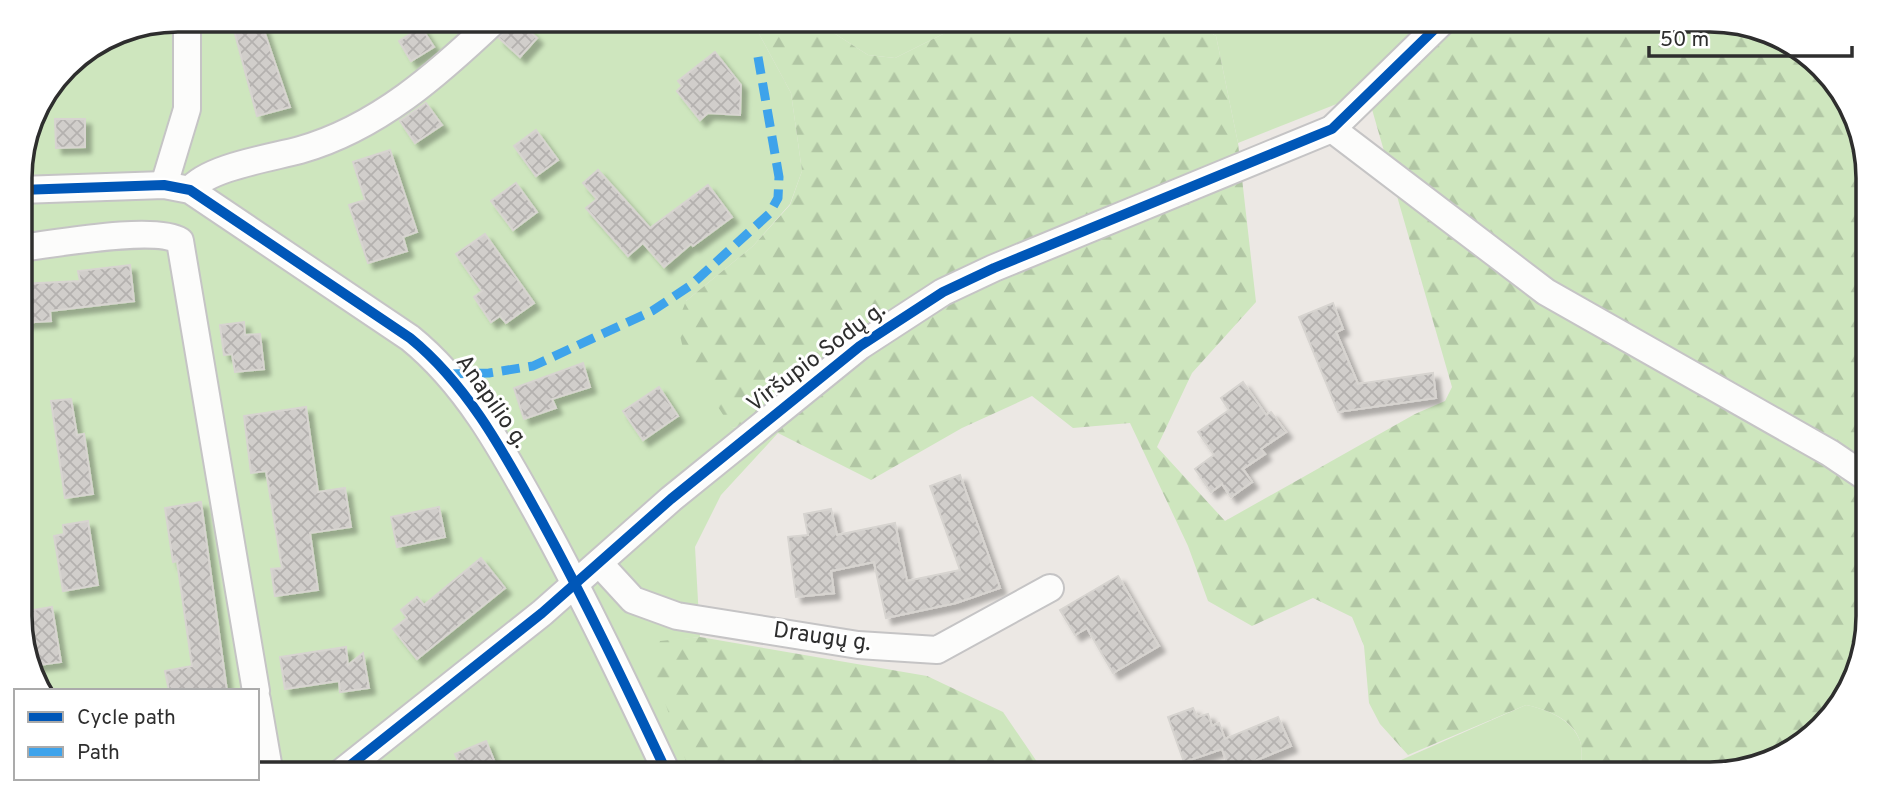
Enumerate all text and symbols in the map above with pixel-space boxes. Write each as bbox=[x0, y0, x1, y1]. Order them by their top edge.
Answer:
scale bar bbox=[1649, 14, 1852, 58]
text: 50 m bbox=[1660, 27, 1709, 54]
street label: Viršupio Sodų g. bbox=[742, 296, 892, 420]
street label: Anapilio g. bbox=[448, 349, 534, 455]
street label: Draugų g. bbox=[771, 617, 873, 659]
legend bbox=[14, 689, 259, 780]
text: Cycle path bbox=[77, 705, 176, 732]
text: Path bbox=[77, 740, 120, 767]

